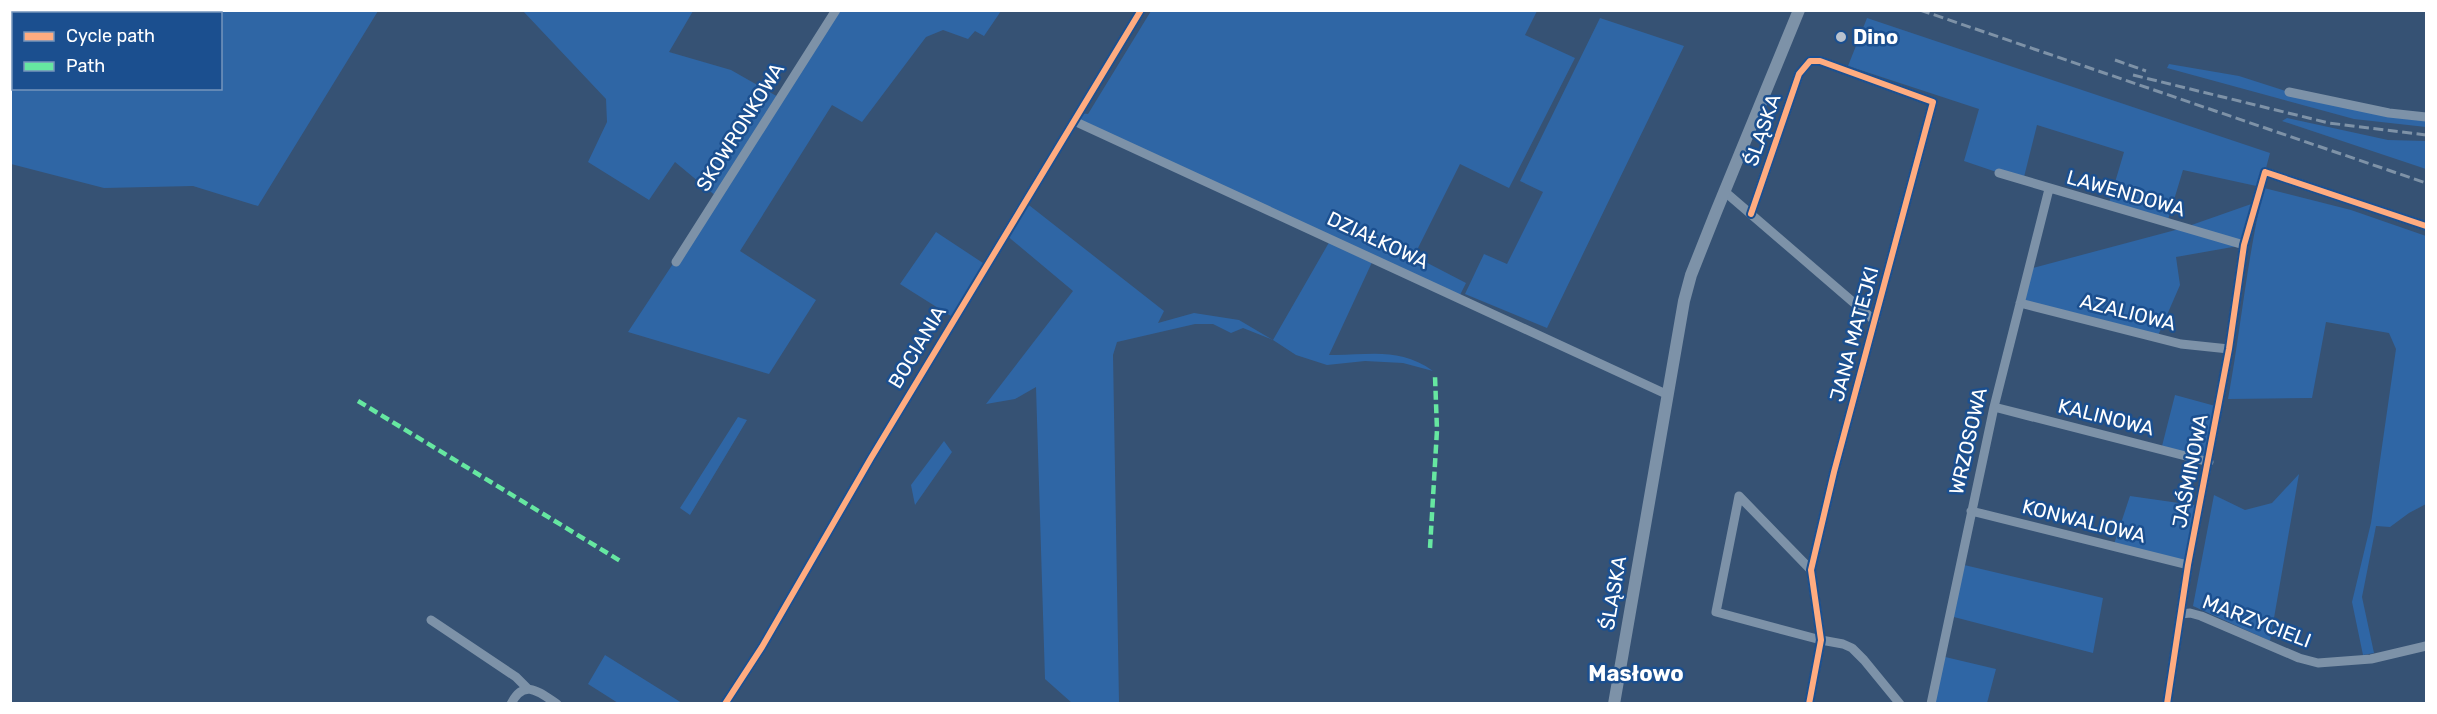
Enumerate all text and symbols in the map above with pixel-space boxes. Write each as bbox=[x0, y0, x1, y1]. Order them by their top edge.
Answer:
legend bbox=[12, 12, 222, 90]
text: Cycle path bbox=[66, 25, 155, 47]
place label: Dino bbox=[1853, 25, 1898, 49]
marker: Dino bbox=[1834, 30, 1848, 44]
text: Path bbox=[66, 55, 105, 77]
street label: SKOWRONKOWA bbox=[691, 58, 789, 196]
street label: ŚLĄSKA bbox=[1738, 91, 1786, 169]
street label: LAWENDOWA bbox=[2064, 165, 2188, 221]
street label: DZIAŁKOWA bbox=[1323, 206, 1433, 274]
street label: JANA MATEJKI bbox=[1824, 264, 1884, 404]
street label: AZALIOWA bbox=[2078, 289, 2178, 335]
street label: BOCIANIA bbox=[883, 301, 951, 393]
street label: WRZOSOWA bbox=[1944, 385, 1992, 497]
street label: KALINOWA bbox=[2055, 393, 2157, 441]
street label: JAŚMINOWA bbox=[2167, 412, 2213, 530]
street label: KONWALIOWA bbox=[2020, 494, 2148, 548]
street label: ŚLĄSKA bbox=[1595, 554, 1631, 632]
street label: MARZYCIELI bbox=[2199, 589, 2315, 653]
district label: Masłowo bbox=[1588, 660, 1684, 687]

